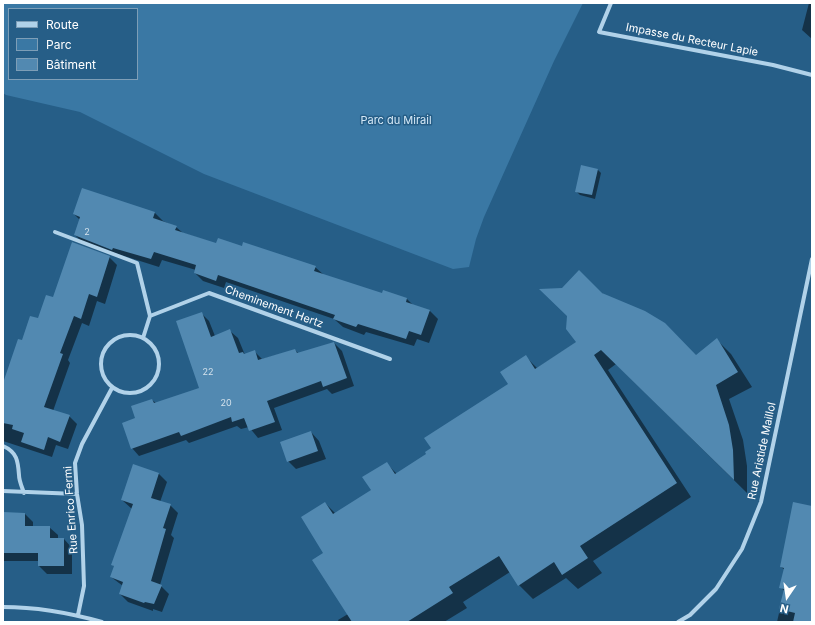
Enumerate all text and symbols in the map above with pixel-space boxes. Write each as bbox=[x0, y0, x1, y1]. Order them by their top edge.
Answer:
legend bbox=[8, 8, 138, 80]
text: Route bbox=[46, 17, 79, 32]
street label: Impasse du Recteur Lapie bbox=[625, 21, 759, 59]
text: Parc bbox=[46, 37, 72, 52]
text: Bâtiment bbox=[46, 57, 96, 72]
park label: Parc du Mirail bbox=[360, 114, 432, 128]
house number: 2 bbox=[84, 227, 90, 237]
street label: Cheminement Hertz bbox=[223, 283, 325, 331]
house number: 22 bbox=[203, 367, 213, 377]
house number: 20 bbox=[220, 398, 232, 408]
street label: Rue Aristide Maillol bbox=[745, 401, 779, 501]
street label: Rue Enrico Fermi bbox=[61, 466, 81, 554]
north arrow bbox=[767, 577, 807, 617]
text: N bbox=[779, 601, 790, 616]

